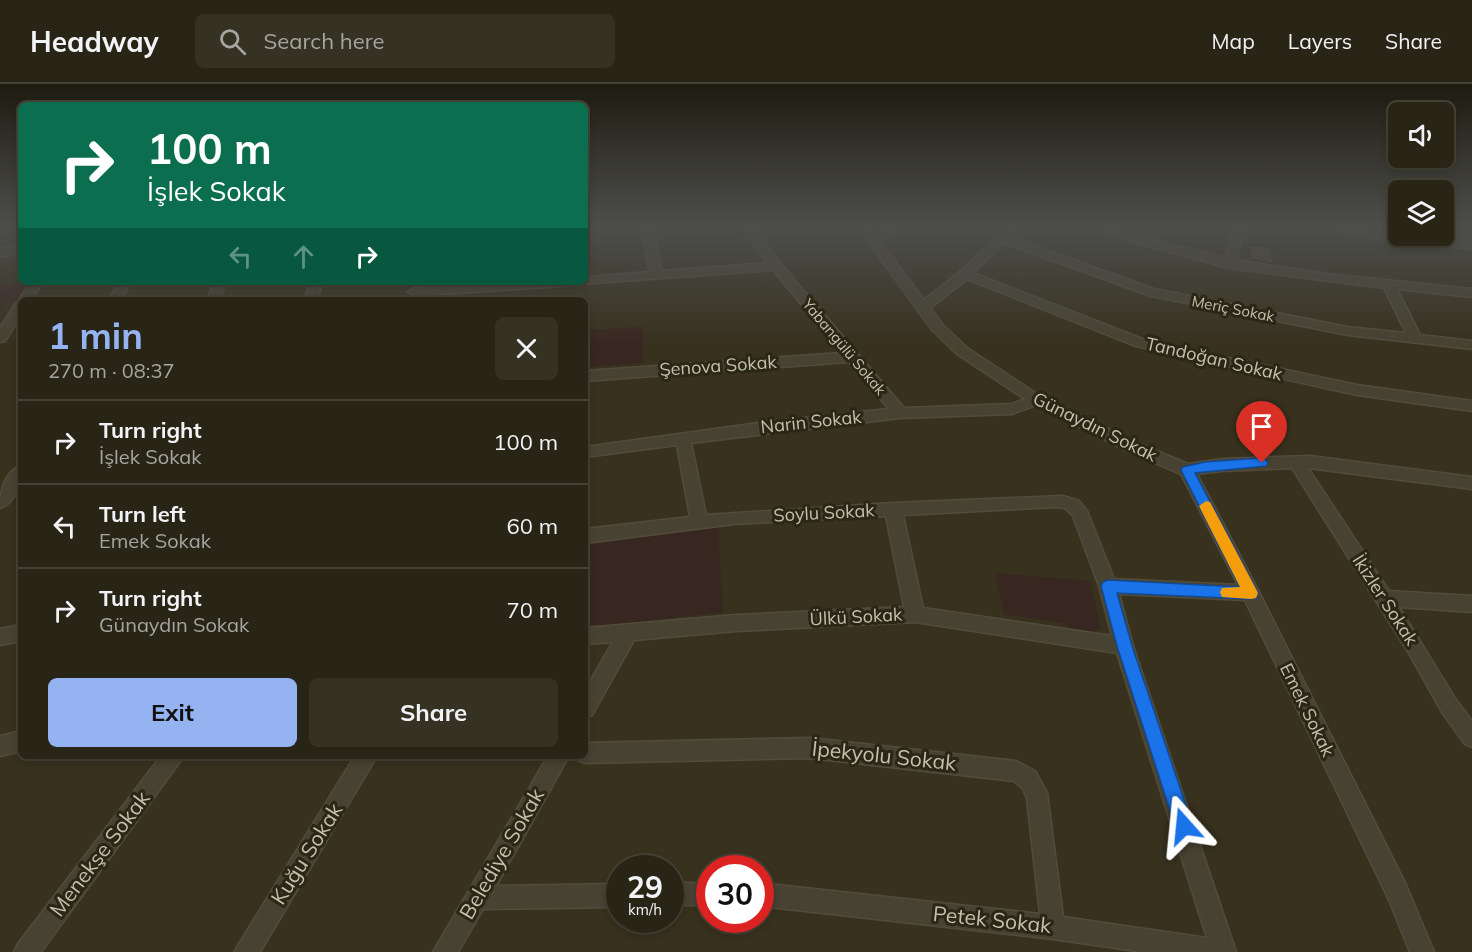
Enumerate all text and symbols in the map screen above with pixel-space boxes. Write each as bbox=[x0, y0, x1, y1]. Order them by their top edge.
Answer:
search box bbox=[195, 14, 615, 68]
text: Headway bbox=[30, 24, 159, 59]
icon: search bbox=[216, 25, 249, 58]
text: Search here bbox=[264, 27, 385, 55]
text: Map bbox=[1212, 28, 1255, 54]
text: Layers bbox=[1288, 28, 1352, 54]
text: Share bbox=[1385, 28, 1442, 54]
map controls bbox=[1388, 102, 1454, 246]
button: sound bbox=[1388, 102, 1454, 168]
text: 100 m bbox=[147, 122, 272, 175]
icon: right bbox=[48, 126, 126, 204]
text: İşlek Sokak bbox=[147, 174, 286, 208]
button: layers bbox=[1388, 180, 1454, 246]
icon: left bbox=[224, 240, 257, 273]
icon: ahead bbox=[287, 240, 320, 273]
icon: right bbox=[350, 240, 383, 273]
street label: Meriç Sokak bbox=[1190, 291, 1276, 326]
street label: Yabangülü Sokak bbox=[798, 294, 890, 399]
text: 1 min bbox=[48, 313, 143, 358]
button: close bbox=[495, 317, 558, 380]
street label: Tandoğan Sokak bbox=[1144, 332, 1285, 386]
street label: Şenova Sokak bbox=[659, 350, 778, 381]
text: 270 m · 08:37 bbox=[48, 358, 174, 383]
street label: Günaydın Sokak bbox=[1029, 387, 1162, 467]
pin bbox=[1236, 401, 1287, 463]
street label: Narin Sokak bbox=[759, 405, 863, 438]
icon: arrive bbox=[1245, 410, 1278, 443]
text: Turn right bbox=[99, 416, 202, 444]
icon: right bbox=[48, 426, 81, 459]
text: 100 m bbox=[493, 428, 558, 456]
text: İşlek Sokak bbox=[99, 444, 202, 469]
street label: Soylu Sokak bbox=[773, 498, 876, 527]
text: Turn left bbox=[99, 500, 186, 528]
icon: left bbox=[48, 510, 81, 543]
text: 60 m bbox=[507, 512, 558, 540]
text: Emek Sokak bbox=[99, 528, 211, 553]
street label: İkizler Sokak bbox=[1348, 550, 1424, 650]
text: Turn right bbox=[99, 584, 202, 612]
icon: right bbox=[48, 594, 81, 627]
text: 70 m bbox=[507, 596, 558, 624]
street label: Ülkü Sokak bbox=[809, 603, 903, 630]
text: Günaydın Sokak bbox=[99, 612, 249, 637]
street label: Emek Sokak bbox=[1275, 659, 1340, 761]
button: Exit bbox=[48, 678, 297, 747]
button: Share bbox=[309, 678, 558, 747]
street label: İpekyolu Sokak bbox=[811, 735, 958, 776]
street label: Belediye Sokak bbox=[453, 783, 549, 924]
street label: Menekşe Sokak bbox=[44, 785, 155, 921]
position arrow bbox=[1152, 794, 1216, 858]
street label: Kuğu Sokak bbox=[265, 798, 348, 909]
speed limit sign: 30 bbox=[696, 855, 774, 933]
text: 29 bbox=[627, 868, 663, 906]
text: km/h bbox=[628, 900, 662, 919]
street label: Petek Sokak bbox=[932, 900, 1053, 938]

